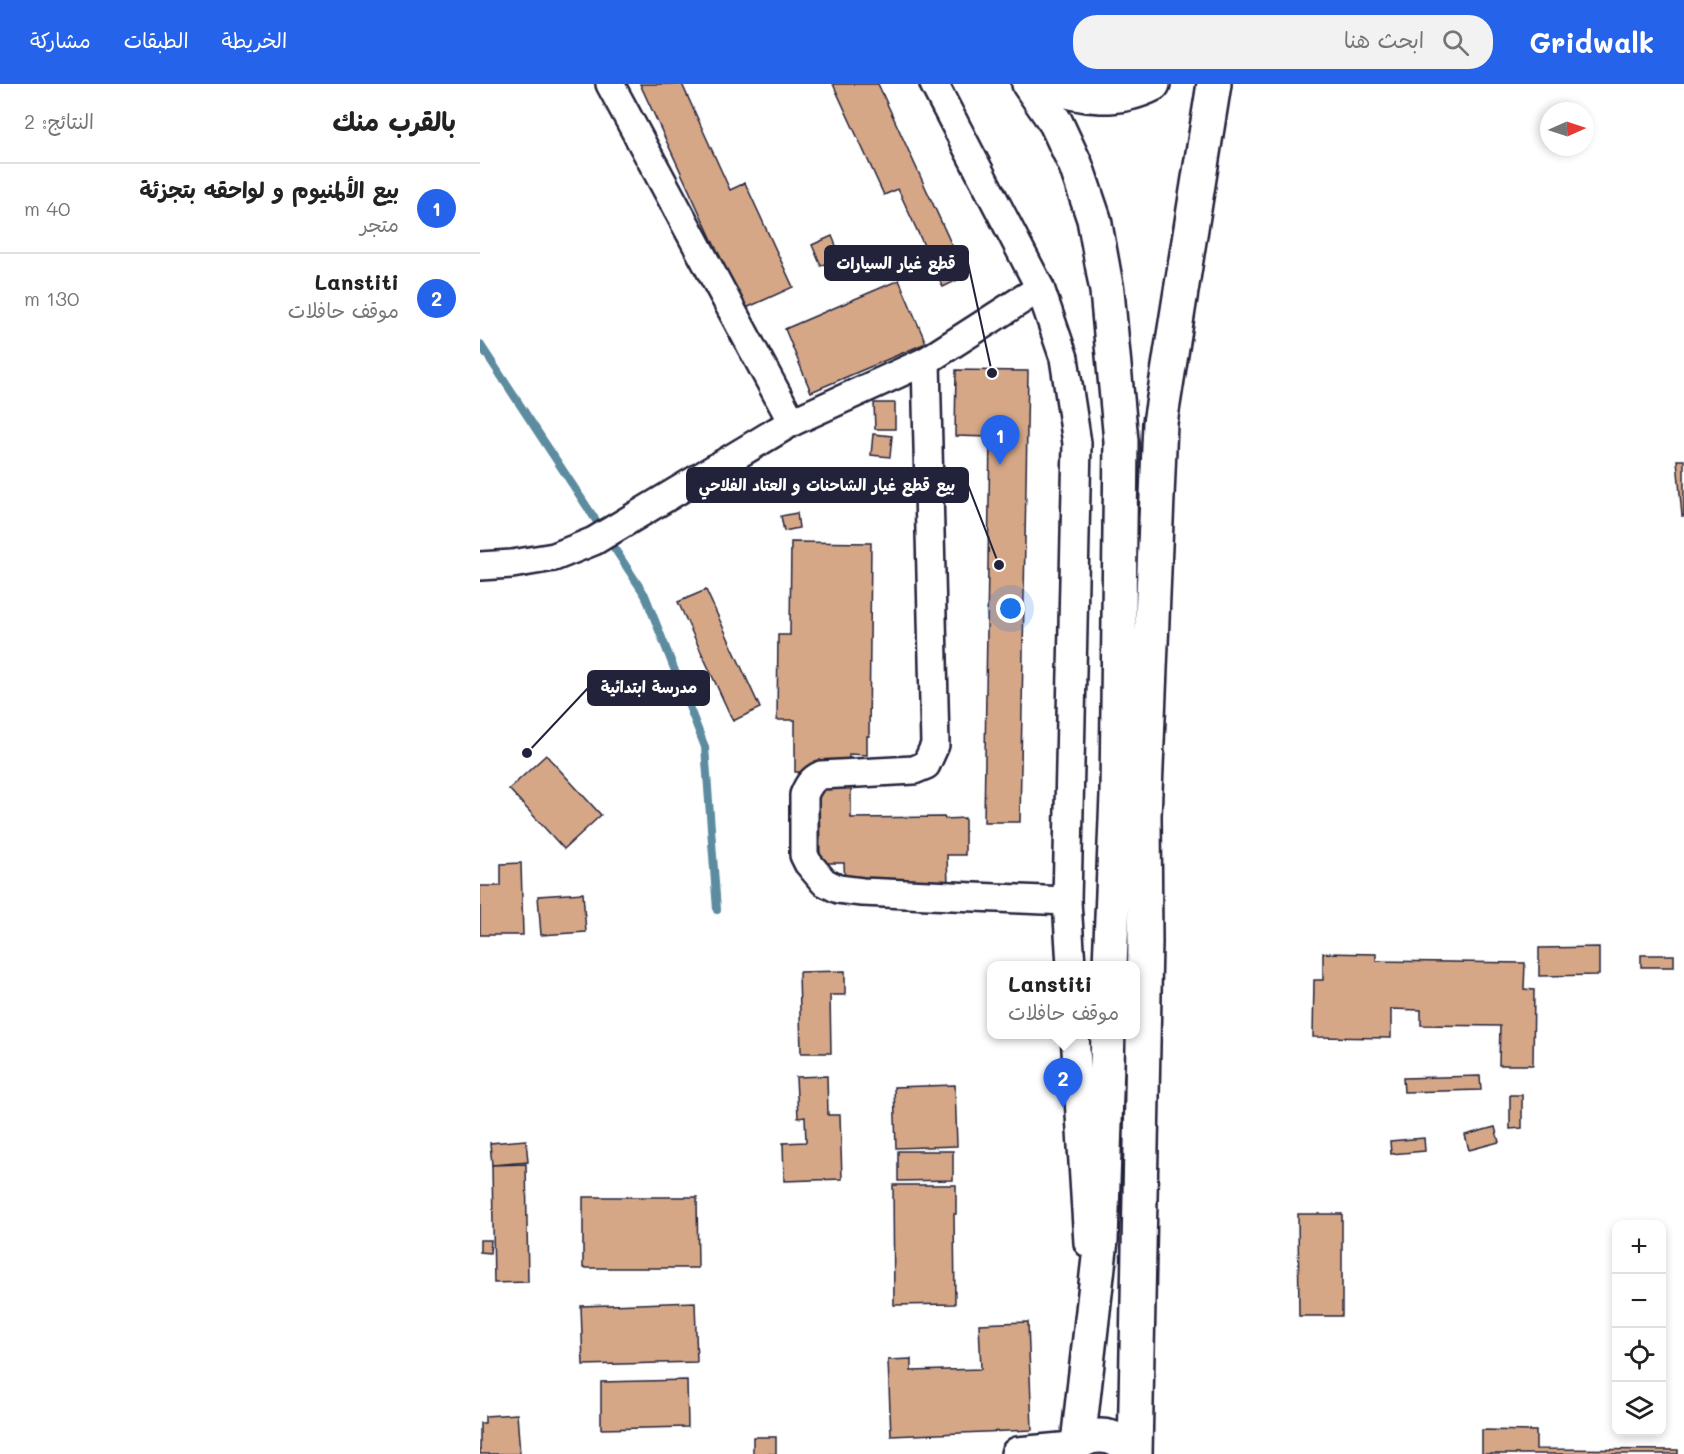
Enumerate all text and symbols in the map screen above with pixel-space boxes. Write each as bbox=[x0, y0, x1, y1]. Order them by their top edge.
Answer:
search box bbox=[1073, 15, 1493, 69]
text: Gridwalk bbox=[1529, 24, 1654, 60]
text: ابحث هنا bbox=[1344, 25, 1424, 54]
text: مشاركة bbox=[30, 26, 91, 53]
text: الطبقات bbox=[124, 26, 189, 53]
text: الخريطة bbox=[222, 26, 287, 53]
icon: search bbox=[1439, 26, 1472, 59]
north arrow bbox=[1540, 102, 1594, 156]
text: بالقرب منك bbox=[333, 104, 456, 138]
text: النتائج: 2 bbox=[24, 108, 94, 134]
text: بيع الألمنيوم و لواحقه بتجزئة bbox=[140, 175, 399, 204]
text: 40 m bbox=[24, 195, 70, 221]
text: 1 bbox=[432, 195, 441, 221]
text: متجر bbox=[360, 211, 399, 237]
callout: قطع غيار السيارات bbox=[825, 246, 968, 280]
text: قطع غيار السيارات bbox=[836, 252, 956, 275]
text: Lanstiti bbox=[315, 267, 399, 296]
text: 130 m bbox=[24, 285, 79, 311]
text: 2 bbox=[431, 285, 442, 311]
text: موقف حافلات bbox=[288, 297, 399, 323]
pin: 1 bbox=[980, 416, 1020, 465]
callout: بيع قطع غيار الشاحنات و العتاد الفلاحي bbox=[687, 468, 968, 502]
text: بيع قطع غيار الشاحنات و العتاد الفلاحي bbox=[699, 474, 955, 500]
your location bbox=[996, 594, 1025, 623]
callout: مدرسة ابتدائية bbox=[588, 671, 709, 705]
text: مدرسة ابتدائية bbox=[601, 676, 697, 697]
popup bbox=[987, 961, 1140, 1039]
text: Lanstiti bbox=[1008, 969, 1092, 998]
text: موقف حافلات bbox=[1008, 999, 1119, 1025]
pin: 2 bbox=[1044, 1058, 1082, 1108]
map controls bbox=[1612, 1220, 1666, 1436]
button: + bbox=[1612, 1220, 1666, 1274]
button: − bbox=[1612, 1274, 1666, 1328]
button: locate bbox=[1612, 1328, 1666, 1382]
button: layers bbox=[1612, 1382, 1666, 1436]

